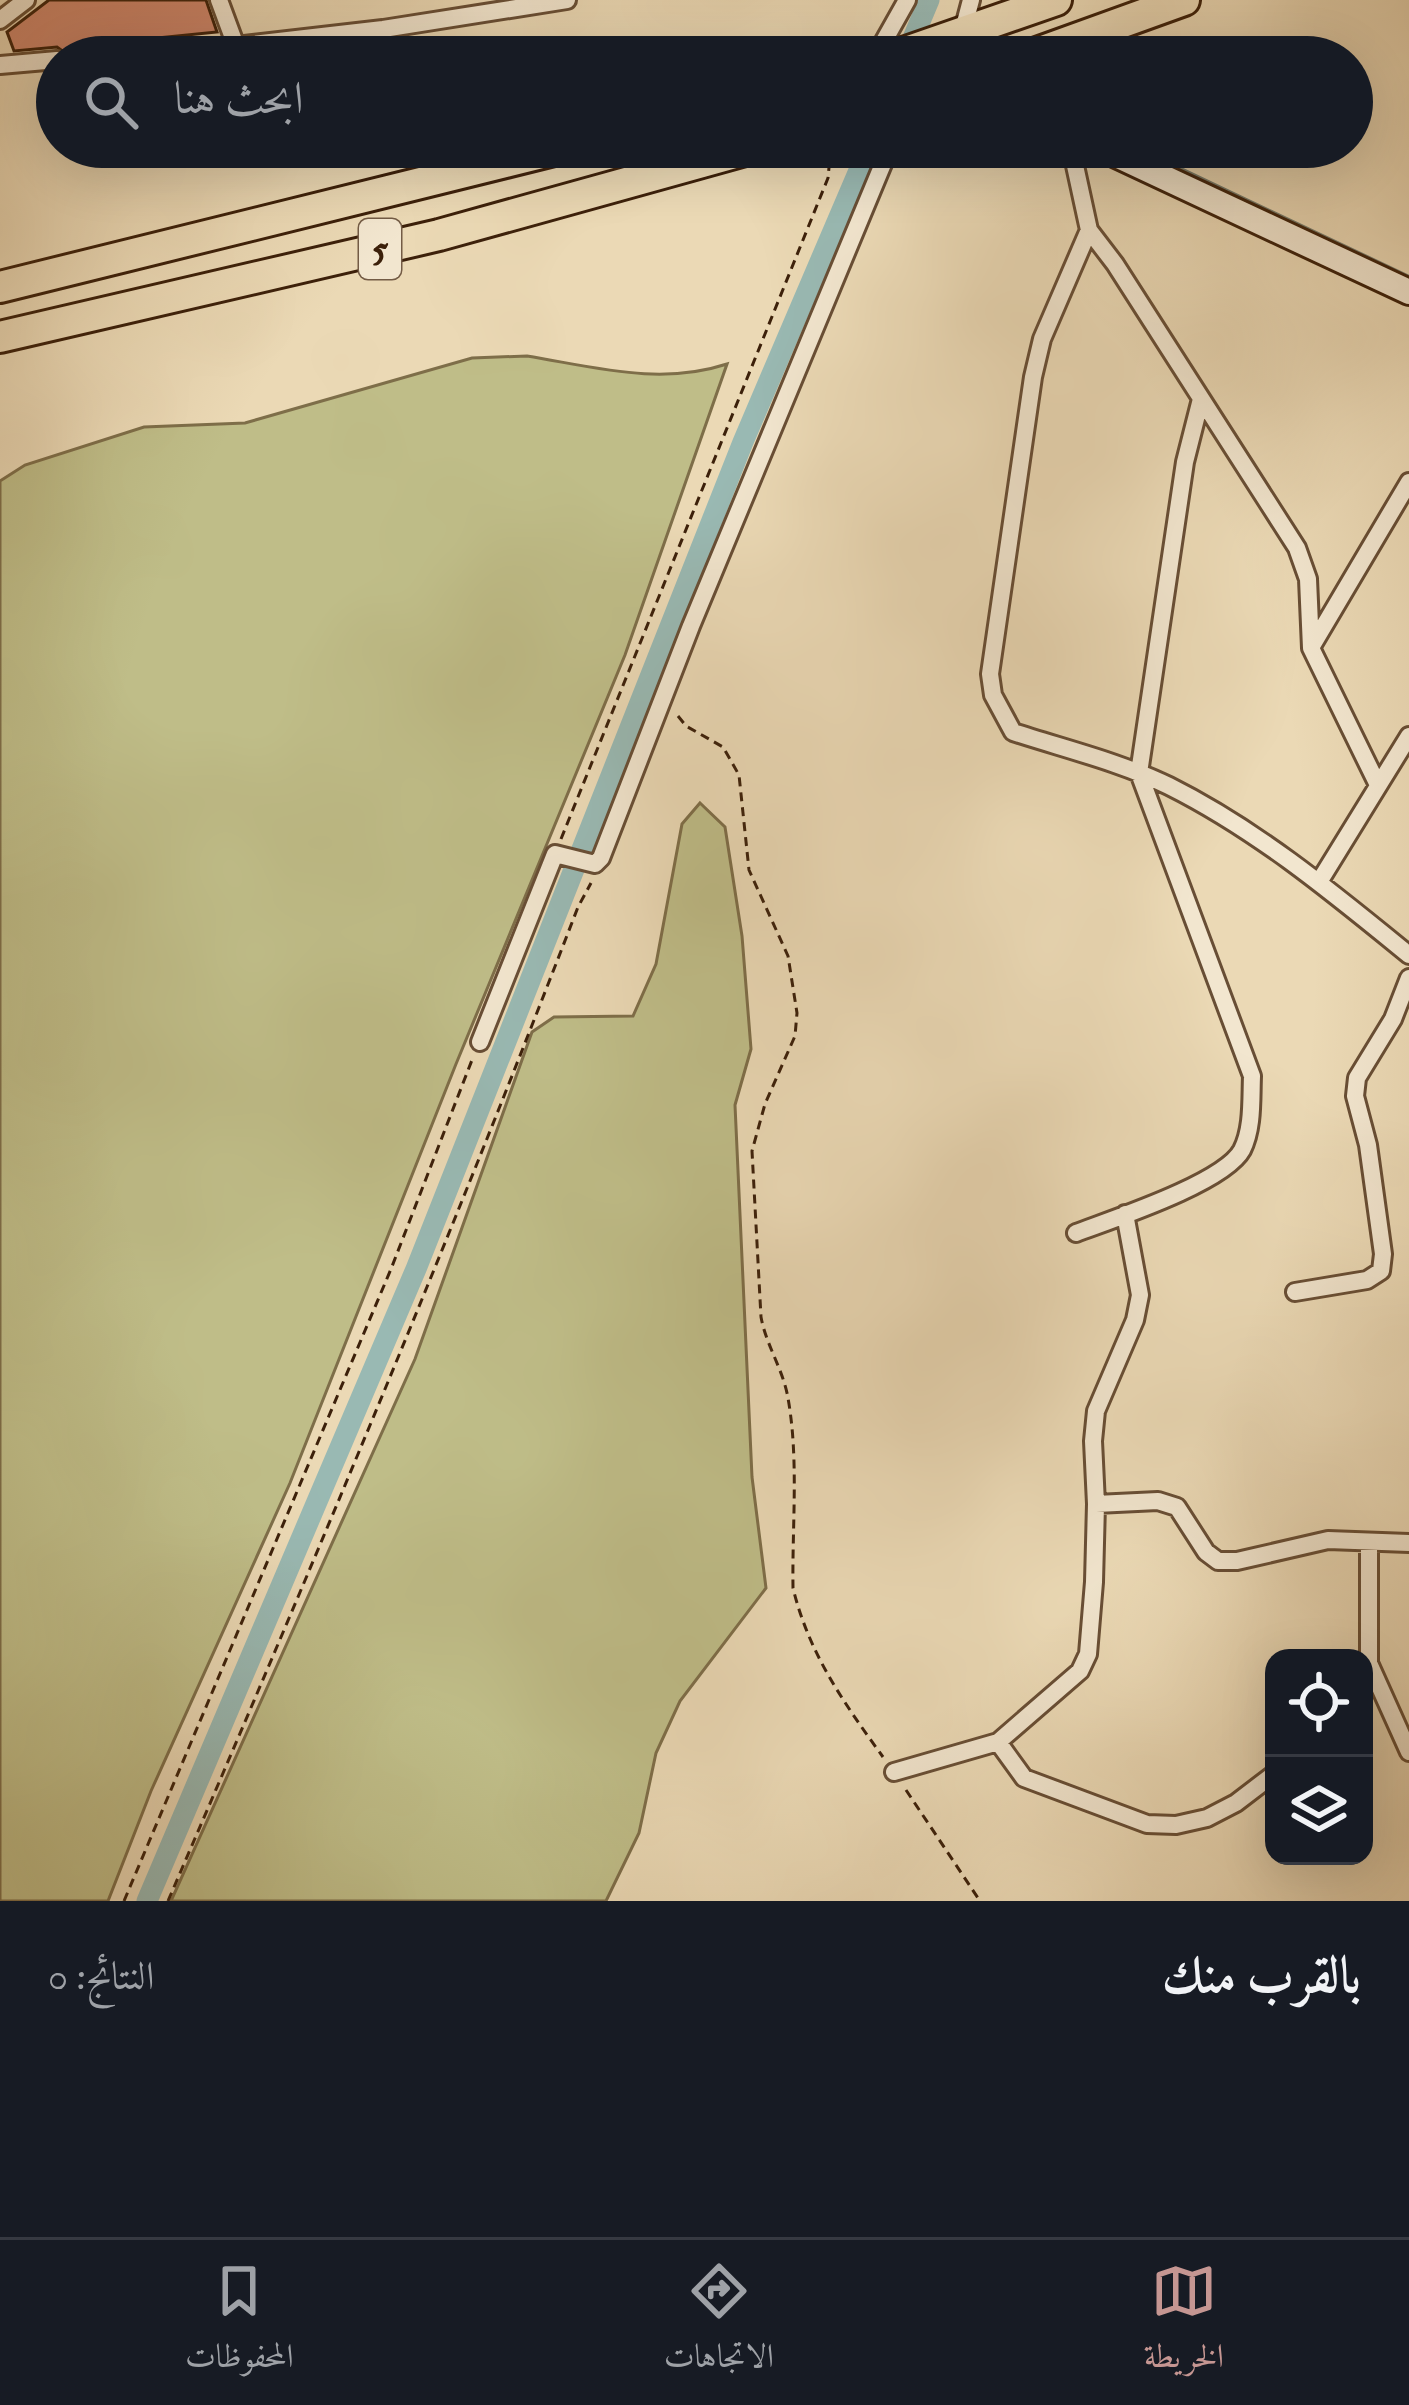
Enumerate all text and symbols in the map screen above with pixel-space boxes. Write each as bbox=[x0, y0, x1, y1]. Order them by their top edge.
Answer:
search box bbox=[36, 36, 1373, 168]
icon: search bbox=[78, 69, 144, 135]
text: ابحث هنا bbox=[174, 71, 304, 127]
road number: 5 bbox=[359, 219, 401, 279]
map controls bbox=[1265, 1649, 1373, 1865]
button: locate bbox=[1265, 1649, 1373, 1757]
button: layers bbox=[1265, 1757, 1373, 1865]
text: بالقرب منك bbox=[1162, 1944, 1361, 2008]
text: النتائج: 0 bbox=[48, 1952, 154, 2001]
tab: المحفوظات bbox=[185, 2258, 294, 2388]
tab: الاتجاهات bbox=[664, 2258, 774, 2388]
tab: الخريطة bbox=[1144, 2258, 1224, 2388]

